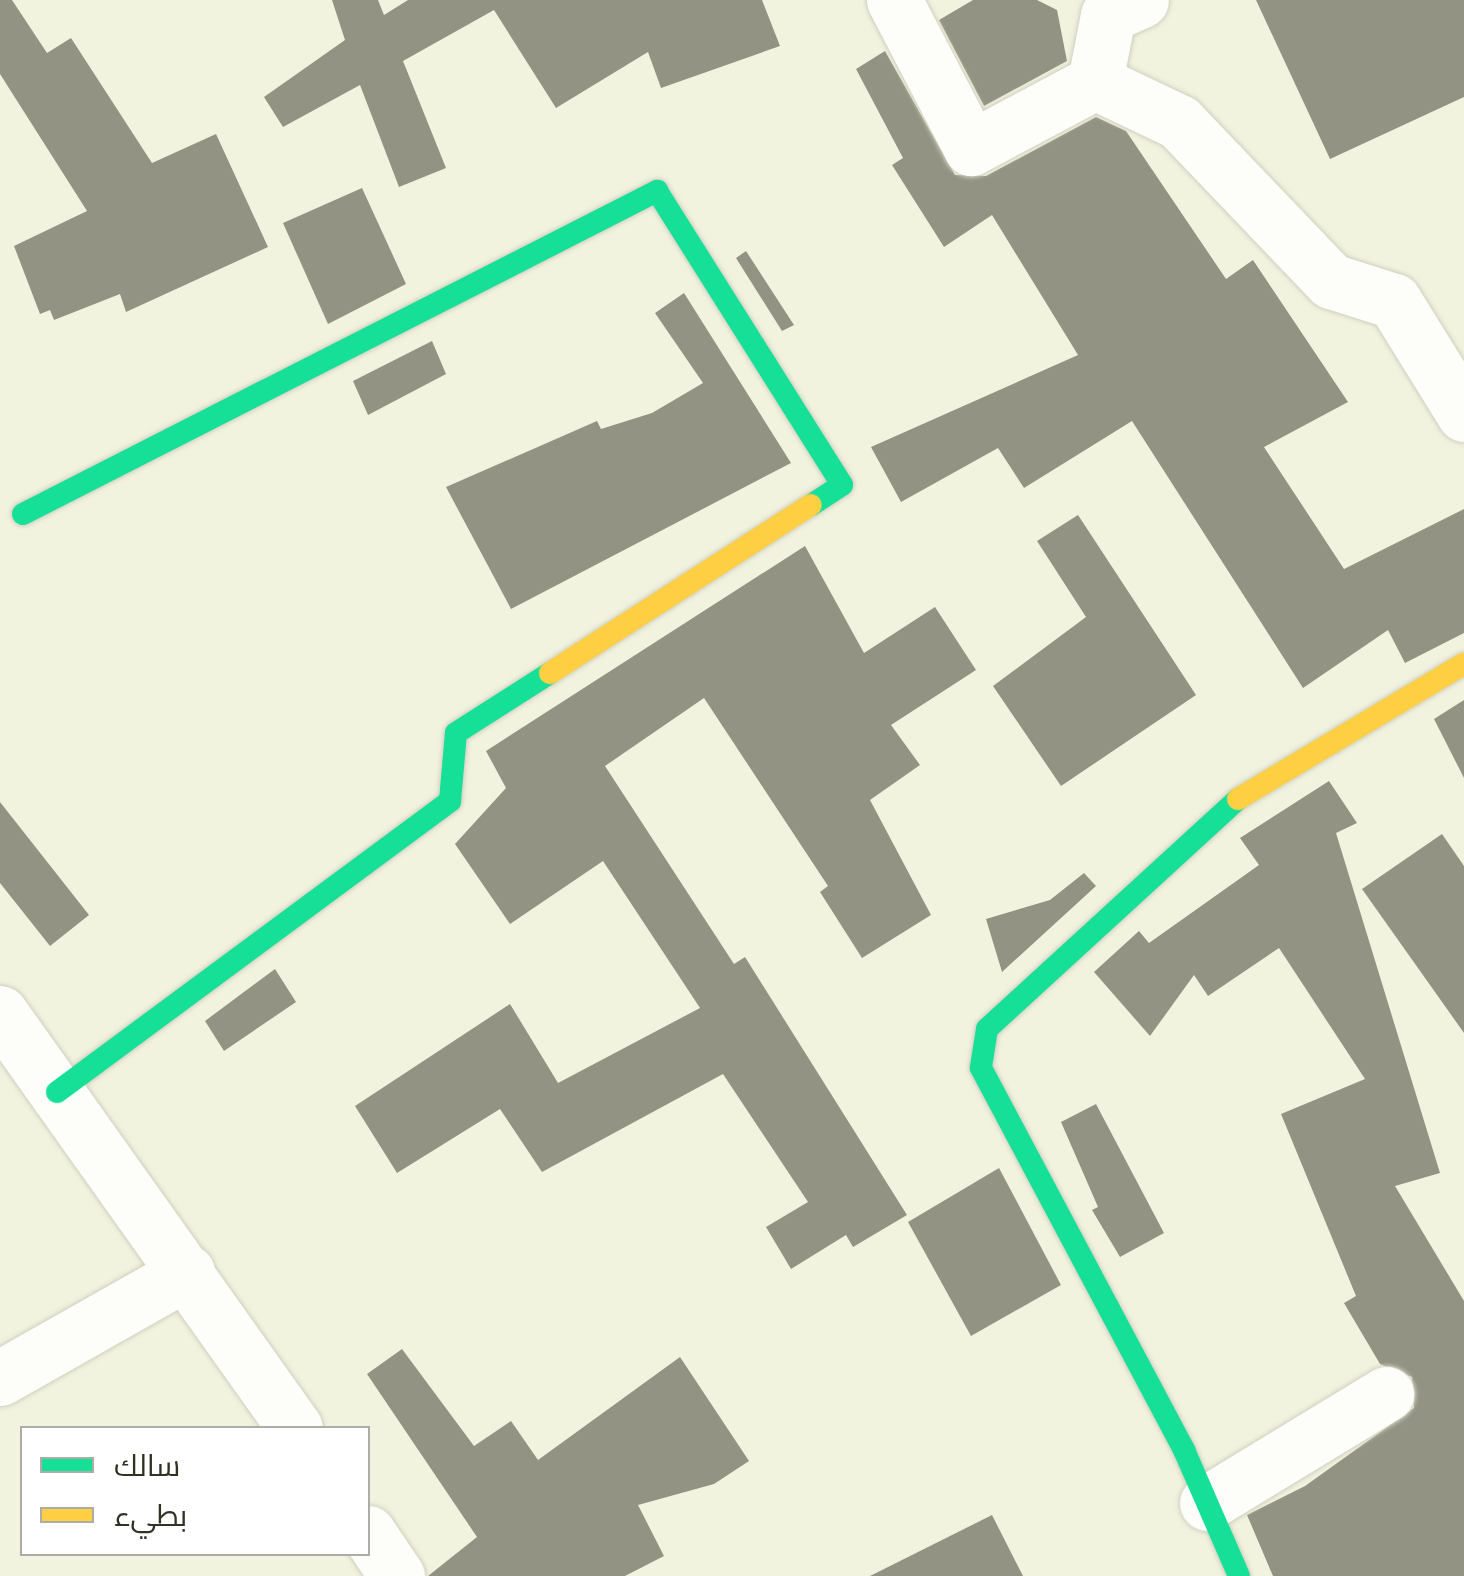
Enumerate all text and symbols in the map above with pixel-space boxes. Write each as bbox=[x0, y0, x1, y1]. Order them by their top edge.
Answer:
legend bbox=[20, 1426, 370, 1556]
text: سالك bbox=[114, 1445, 180, 1485]
text: بطيء bbox=[114, 1495, 187, 1535]

